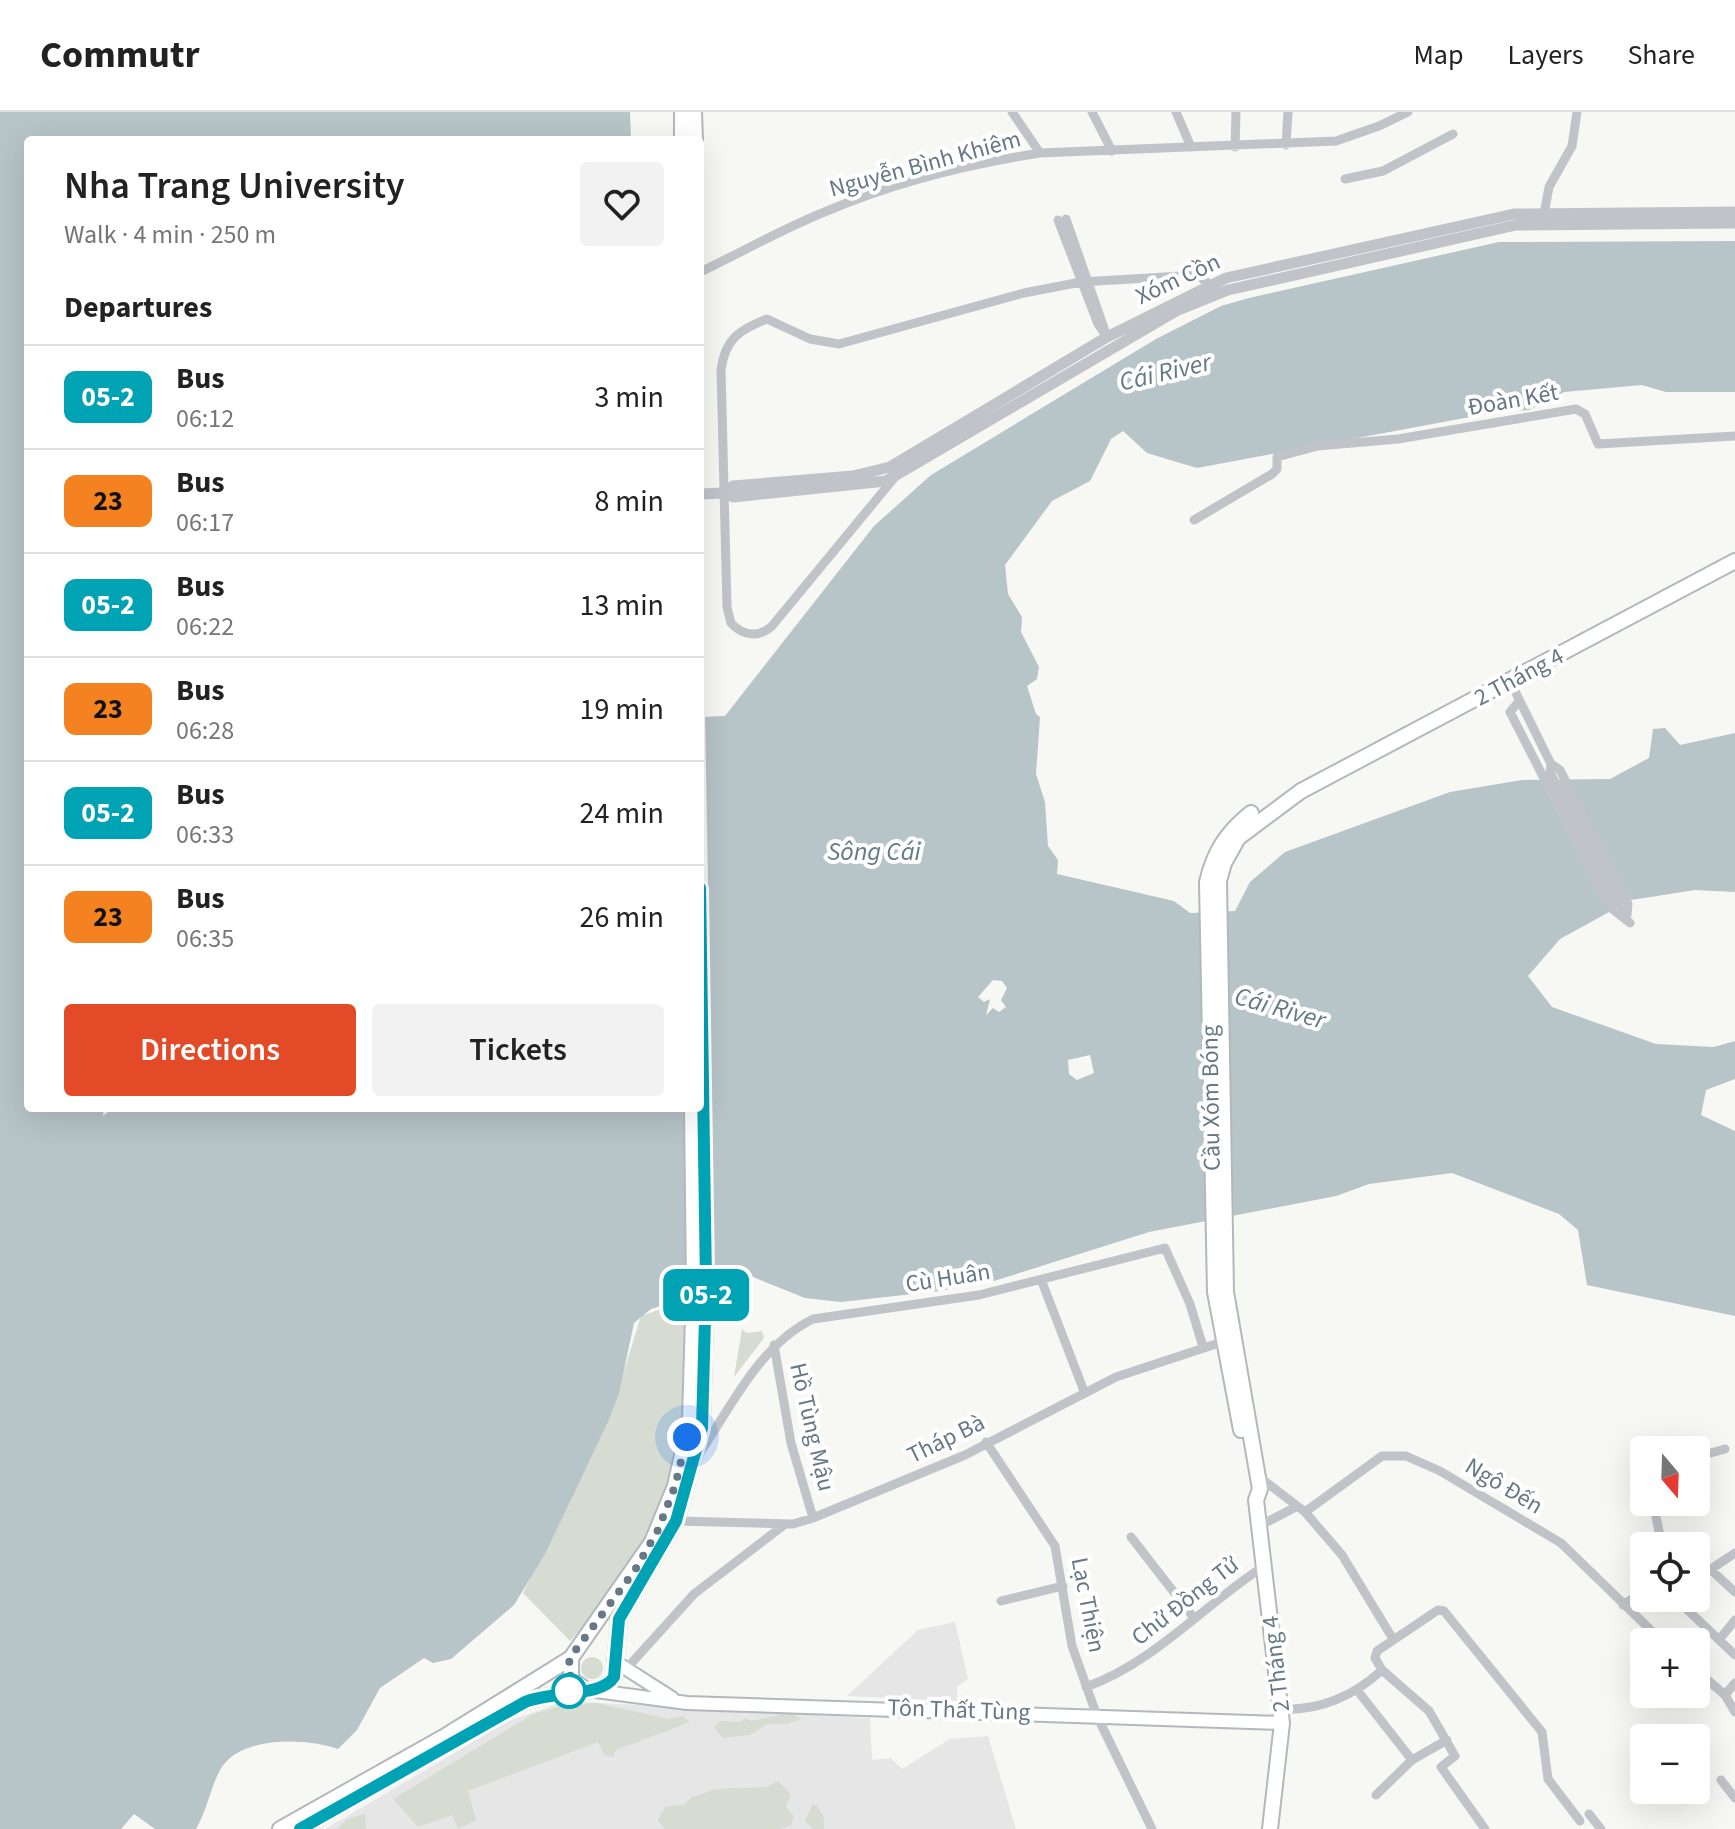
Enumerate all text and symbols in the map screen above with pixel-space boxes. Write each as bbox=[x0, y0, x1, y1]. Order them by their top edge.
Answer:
text: Commutr bbox=[40, 28, 200, 82]
text: Map bbox=[1413, 35, 1463, 75]
text: Layers bbox=[1507, 35, 1583, 75]
text: Share bbox=[1627, 35, 1695, 75]
street label: Nguyễn Bình Khiêm bbox=[825, 122, 1025, 206]
text: Nha Trang University bbox=[64, 159, 405, 213]
button: heart bbox=[580, 162, 664, 246]
text: Walk · 4 min · 250 m bbox=[64, 216, 276, 253]
street label: Xóm Cồn bbox=[1130, 244, 1226, 314]
text: Departures bbox=[64, 286, 212, 329]
water label: Cái River bbox=[1115, 343, 1216, 401]
text: Bus bbox=[176, 357, 224, 400]
street label: Đoàn Kết bbox=[1465, 375, 1561, 425]
text: 3 min bbox=[594, 376, 664, 419]
text: 05-2 bbox=[81, 377, 135, 417]
text: 06:12 bbox=[176, 400, 234, 437]
text: Bus bbox=[176, 461, 224, 504]
text: 8 min bbox=[594, 480, 664, 523]
text: 23 bbox=[93, 481, 123, 521]
text: 06:17 bbox=[176, 504, 234, 541]
text: Bus bbox=[176, 565, 224, 608]
text: 13 min bbox=[580, 584, 664, 627]
text: 05-2 bbox=[81, 585, 135, 625]
text: 06:22 bbox=[176, 608, 234, 645]
street label: 2 Tháng 4 bbox=[1468, 639, 1570, 715]
text: Bus bbox=[176, 669, 224, 712]
text: 19 min bbox=[580, 688, 664, 731]
text: 23 bbox=[93, 689, 123, 729]
text: 06:28 bbox=[176, 712, 234, 749]
text: Bus bbox=[176, 773, 224, 816]
text: 24 min bbox=[580, 792, 664, 835]
text: 05-2 bbox=[81, 793, 135, 833]
text: 06:33 bbox=[176, 816, 234, 853]
water label: Sông Cái bbox=[827, 833, 922, 870]
text: Bus bbox=[176, 877, 224, 920]
text: 26 min bbox=[580, 896, 664, 939]
text: 23 bbox=[93, 897, 123, 937]
text: 06:35 bbox=[176, 920, 234, 957]
water label: Cái River bbox=[1230, 977, 1331, 1039]
button: Directions bbox=[64, 1004, 356, 1096]
button: Tickets bbox=[372, 1004, 664, 1096]
street label: Cầu Xóm Bóng bbox=[1192, 1025, 1230, 1171]
street label: Cù Huân bbox=[903, 1254, 993, 1302]
line badge: 05-2 bbox=[650, 1269, 762, 1321]
text: 05-2 bbox=[679, 1275, 733, 1315]
street label: Hồ Tùng Mậu bbox=[780, 1359, 844, 1495]
street label: Tháp Bà bbox=[901, 1405, 991, 1473]
your location bbox=[667, 1417, 707, 1457]
north arrow bbox=[1630, 1436, 1710, 1516]
map controls bbox=[1630, 1436, 1710, 1804]
street label: Ngô Đến bbox=[1458, 1449, 1550, 1523]
button: locate bbox=[1630, 1532, 1710, 1612]
street label: Chử Đồng Tử bbox=[1124, 1547, 1247, 1654]
street label: Lạc Thiện bbox=[1062, 1554, 1114, 1656]
street label: 2 Tháng 4 bbox=[1253, 1614, 1299, 1714]
button: + bbox=[1630, 1628, 1710, 1708]
unlabelled marker bbox=[552, 1674, 586, 1708]
street label: Tôn Thất Tùng bbox=[887, 1690, 1031, 1730]
button: − bbox=[1630, 1724, 1710, 1804]

